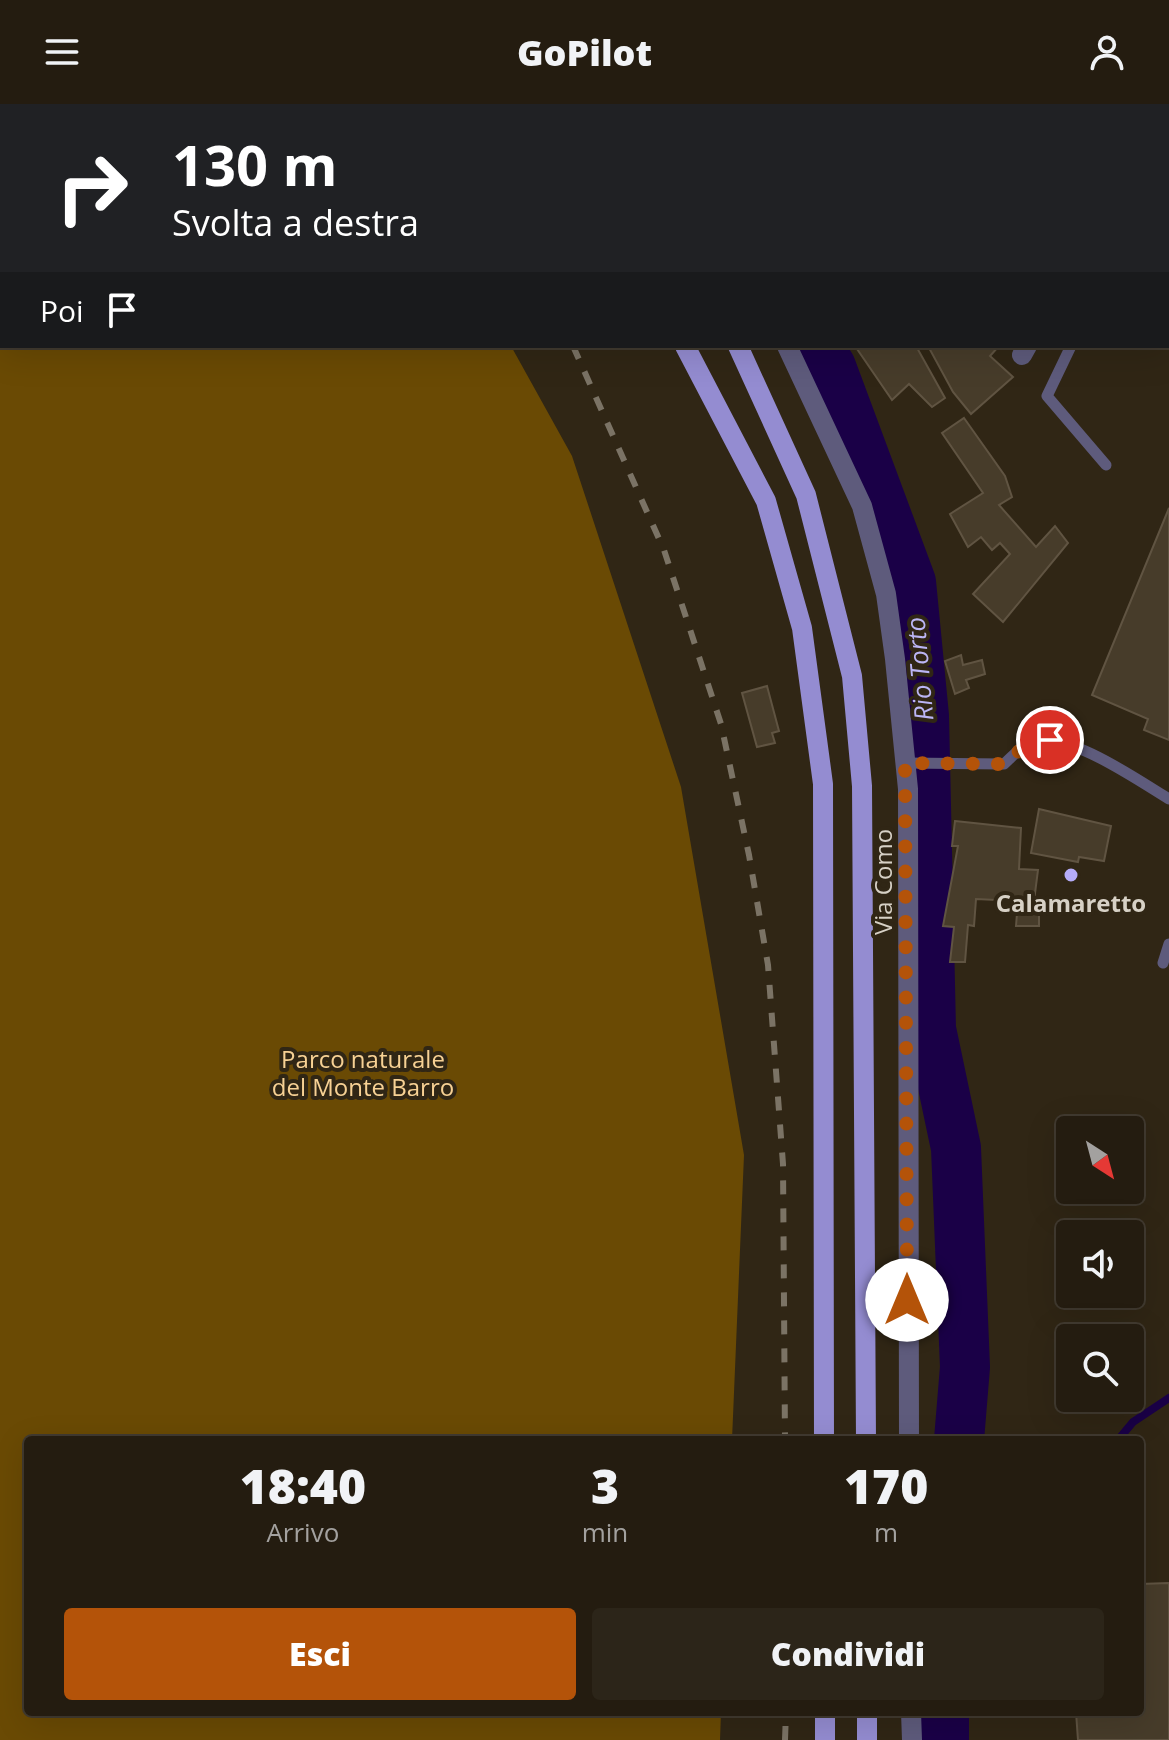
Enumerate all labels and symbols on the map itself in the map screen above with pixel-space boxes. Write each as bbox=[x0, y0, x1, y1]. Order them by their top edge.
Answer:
water label: Rio Torto bbox=[897, 616, 941, 722]
pin bbox=[1016, 706, 1084, 774]
street label: Via Como bbox=[866, 829, 899, 935]
marker: Calamaretto bbox=[1062, 866, 1080, 884]
place label: Calamaretto bbox=[996, 886, 1146, 919]
park label: Parco naturale del Monte Barro bbox=[272, 1042, 454, 1103]
north arrow bbox=[1056, 1116, 1144, 1204]
position arrow bbox=[865, 1258, 949, 1342]

